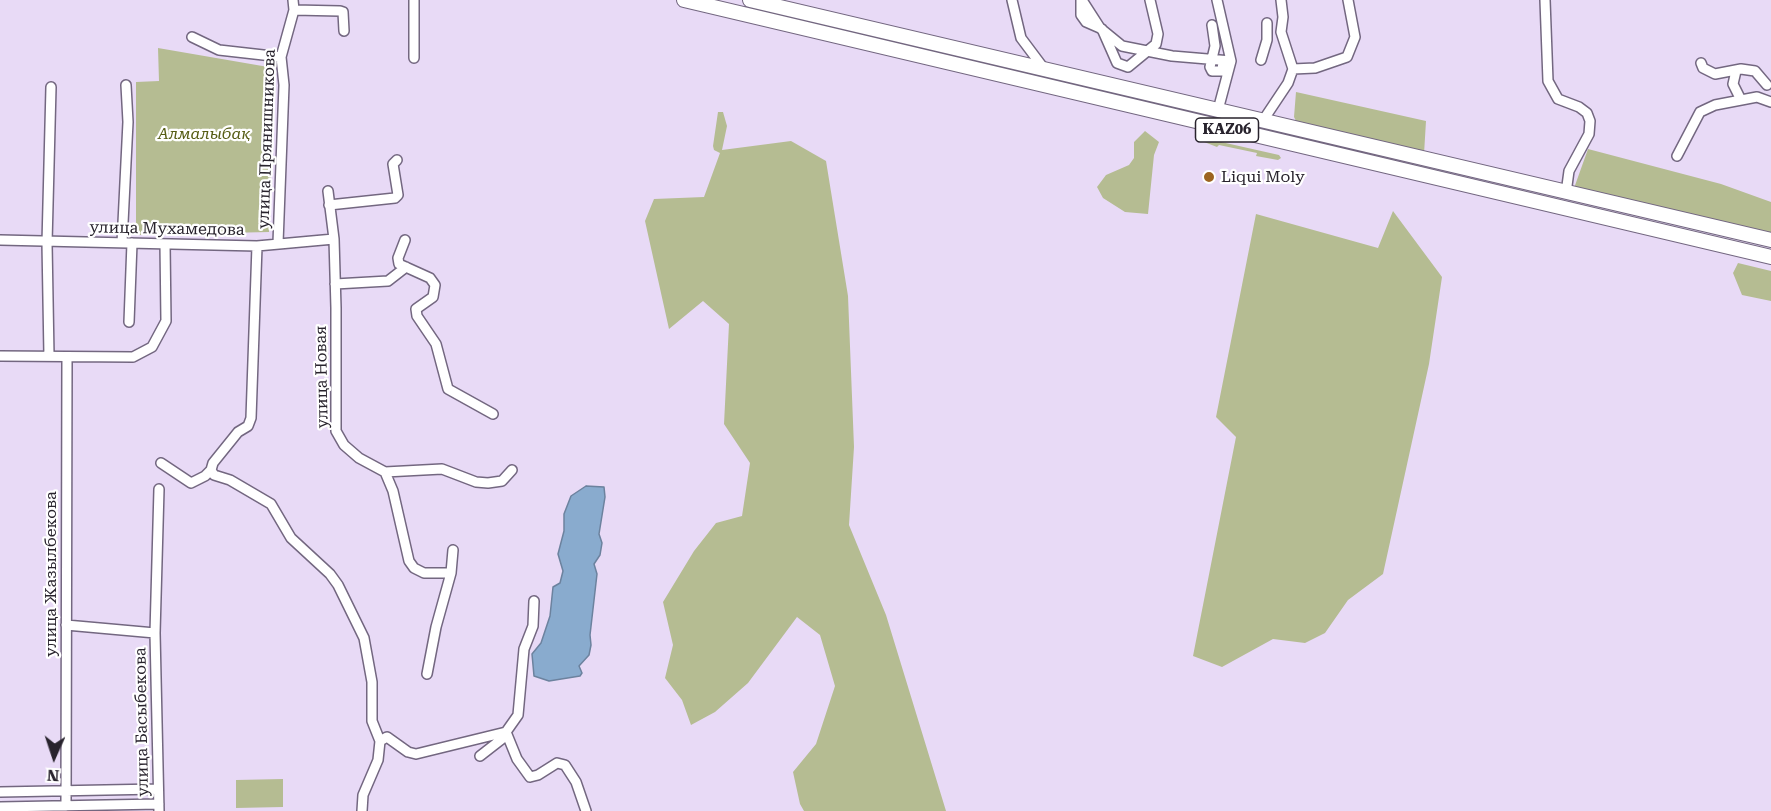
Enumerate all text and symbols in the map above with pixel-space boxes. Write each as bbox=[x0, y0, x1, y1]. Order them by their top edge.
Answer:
street label: улица Прянишникова bbox=[254, 49, 280, 229]
road number: KАZ06 bbox=[1196, 118, 1258, 142]
park label: Алмалыбақ bbox=[158, 124, 250, 144]
place label: Liqui Moly bbox=[1221, 167, 1305, 187]
marker: Liqui Moly bbox=[1202, 170, 1216, 184]
street label: улица Мухамедова bbox=[89, 218, 245, 240]
street label: улица Новая bbox=[312, 325, 332, 429]
street label: улица Жазылбекова bbox=[41, 491, 61, 657]
street label: улица Басыбекова bbox=[131, 647, 153, 797]
north arrow bbox=[24, 727, 84, 787]
text: N bbox=[46, 766, 60, 785]

